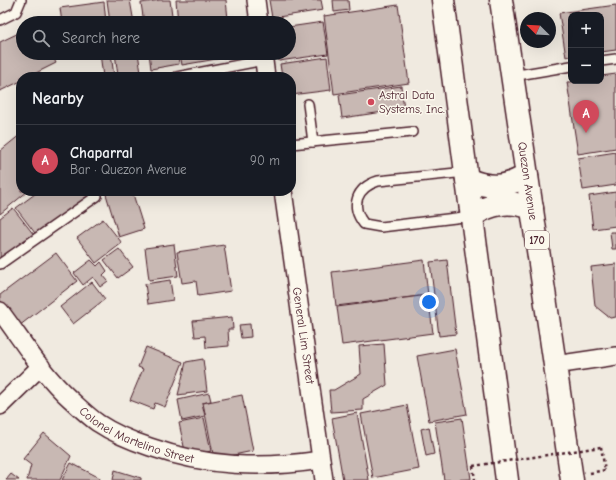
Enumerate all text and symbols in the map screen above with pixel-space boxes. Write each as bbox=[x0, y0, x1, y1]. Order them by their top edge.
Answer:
north arrow bbox=[520, 12, 556, 48]
map controls bbox=[568, 12, 604, 84]
button: + bbox=[568, 12, 604, 48]
search box bbox=[16, 16, 296, 60]
icon: search bbox=[30, 27, 52, 49]
text: Search here bbox=[62, 29, 140, 47]
button: − bbox=[568, 48, 604, 84]
place label: Astral Data Systems, Inc. bbox=[379, 88, 445, 116]
text: Nearby bbox=[32, 89, 83, 108]
marker: Astral Data Systems, Inc. bbox=[366, 97, 376, 107]
pin: A bbox=[573, 100, 599, 133]
street label: Quezon Avenue bbox=[515, 141, 540, 221]
text: Chaparral bbox=[70, 144, 133, 162]
text: A bbox=[41, 153, 49, 168]
text: 90 m bbox=[250, 153, 280, 168]
text: Bar · Quezon Avenue bbox=[70, 162, 187, 177]
road number: 170 bbox=[525, 231, 549, 249]
street label: General Lim Street bbox=[290, 286, 317, 385]
your location bbox=[419, 292, 439, 312]
street label: Colonel Martelino Street bbox=[76, 404, 196, 466]

